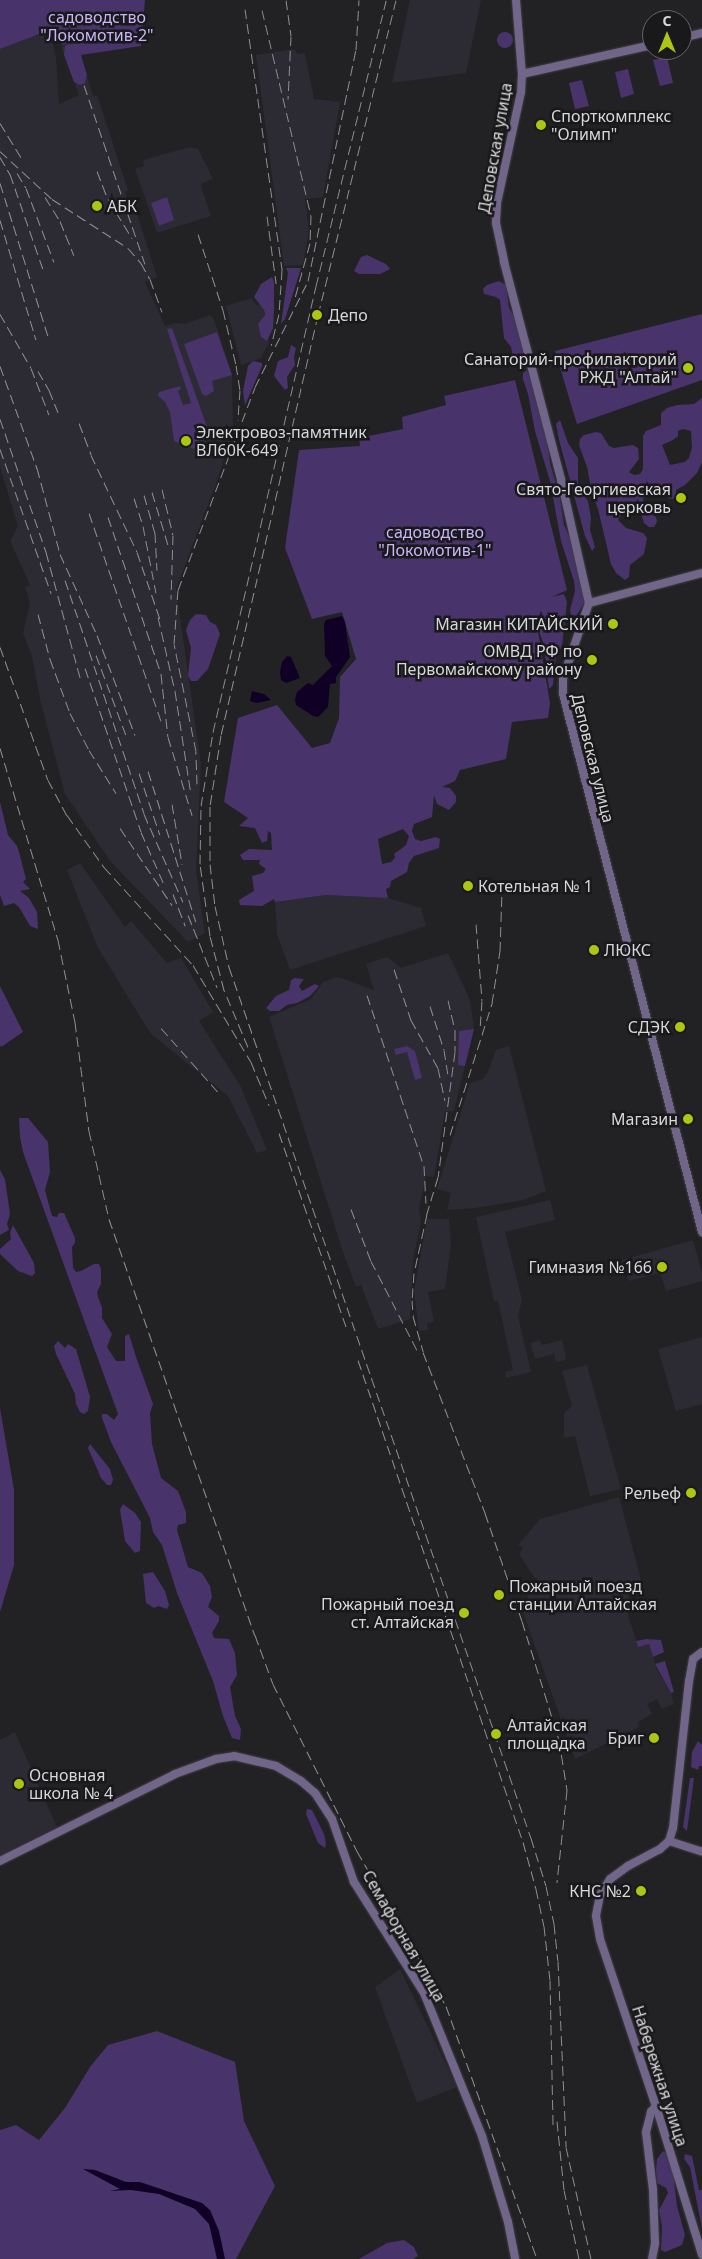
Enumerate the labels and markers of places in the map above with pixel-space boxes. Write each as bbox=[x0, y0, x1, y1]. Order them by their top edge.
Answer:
place label: Спорткомплекс "Олимп" bbox=[551, 106, 671, 144]
marker: Спорткомплекс "Олимп" bbox=[535, 119, 547, 131]
place label: АБК bbox=[107, 196, 137, 216]
marker: АБК bbox=[91, 200, 103, 212]
place label: Депо bbox=[328, 305, 368, 325]
marker: Депо bbox=[310, 308, 324, 322]
place label: Санаторий-профилакторий РЖД "Алтай" bbox=[464, 349, 677, 387]
marker: Санаторий-профилакторий РЖД "Алтай" bbox=[681, 361, 695, 375]
place label: Электровоз-памятник ВЛ60К-649 bbox=[196, 422, 367, 460]
marker: Электровоз-памятник ВЛ60К-649 bbox=[180, 435, 192, 447]
place label: Свято-Георгиевская церковь bbox=[516, 479, 671, 517]
marker: Свято-Георгиевская церковь bbox=[675, 492, 687, 504]
place label: Магазин КИТАЙСКИЙ bbox=[435, 614, 603, 634]
marker: Магазин КИТАЙСКИЙ bbox=[607, 618, 619, 630]
place label: ОМВД РФ по Первомайскому району bbox=[396, 641, 582, 679]
marker: ОМВД РФ по Первомайскому району bbox=[586, 654, 598, 666]
place label: Котельная № 1 bbox=[478, 876, 593, 896]
marker: Котельная № 1 bbox=[462, 880, 474, 892]
place label: ЛЮКС bbox=[604, 940, 651, 960]
marker: ЛЮКС bbox=[588, 944, 600, 956]
place label: СДЭК bbox=[628, 1017, 670, 1037]
marker: СДЭК bbox=[674, 1021, 686, 1033]
place label: Магазин bbox=[611, 1109, 678, 1129]
marker: Магазин bbox=[682, 1113, 694, 1125]
place label: Гимназия №166 bbox=[528, 1257, 652, 1277]
marker: Гимназия №166 bbox=[656, 1261, 668, 1273]
place label: Рельеф bbox=[624, 1483, 681, 1503]
marker: Рельеф bbox=[685, 1487, 697, 1499]
place label: Пожарный поезд станции Алтайская bbox=[509, 1576, 657, 1614]
marker: Пожарный поезд станции Алтайская bbox=[493, 1589, 505, 1601]
place label: Пожарный поезд ст. Алтайская bbox=[321, 1594, 454, 1632]
marker: Пожарный поезд ст. Алтайская bbox=[458, 1607, 470, 1619]
place label: Алтайская площадка bbox=[507, 1715, 587, 1753]
marker: Алтайская площадка bbox=[489, 1727, 503, 1741]
place label: Бриг bbox=[608, 1728, 644, 1748]
marker: Бриг bbox=[648, 1732, 660, 1744]
place label: Основная школа № 4 bbox=[29, 1765, 113, 1803]
marker: Основная школа № 4 bbox=[13, 1778, 25, 1790]
place label: КНС №2 bbox=[569, 1881, 631, 1901]
marker: КНС №2 bbox=[635, 1885, 647, 1897]

